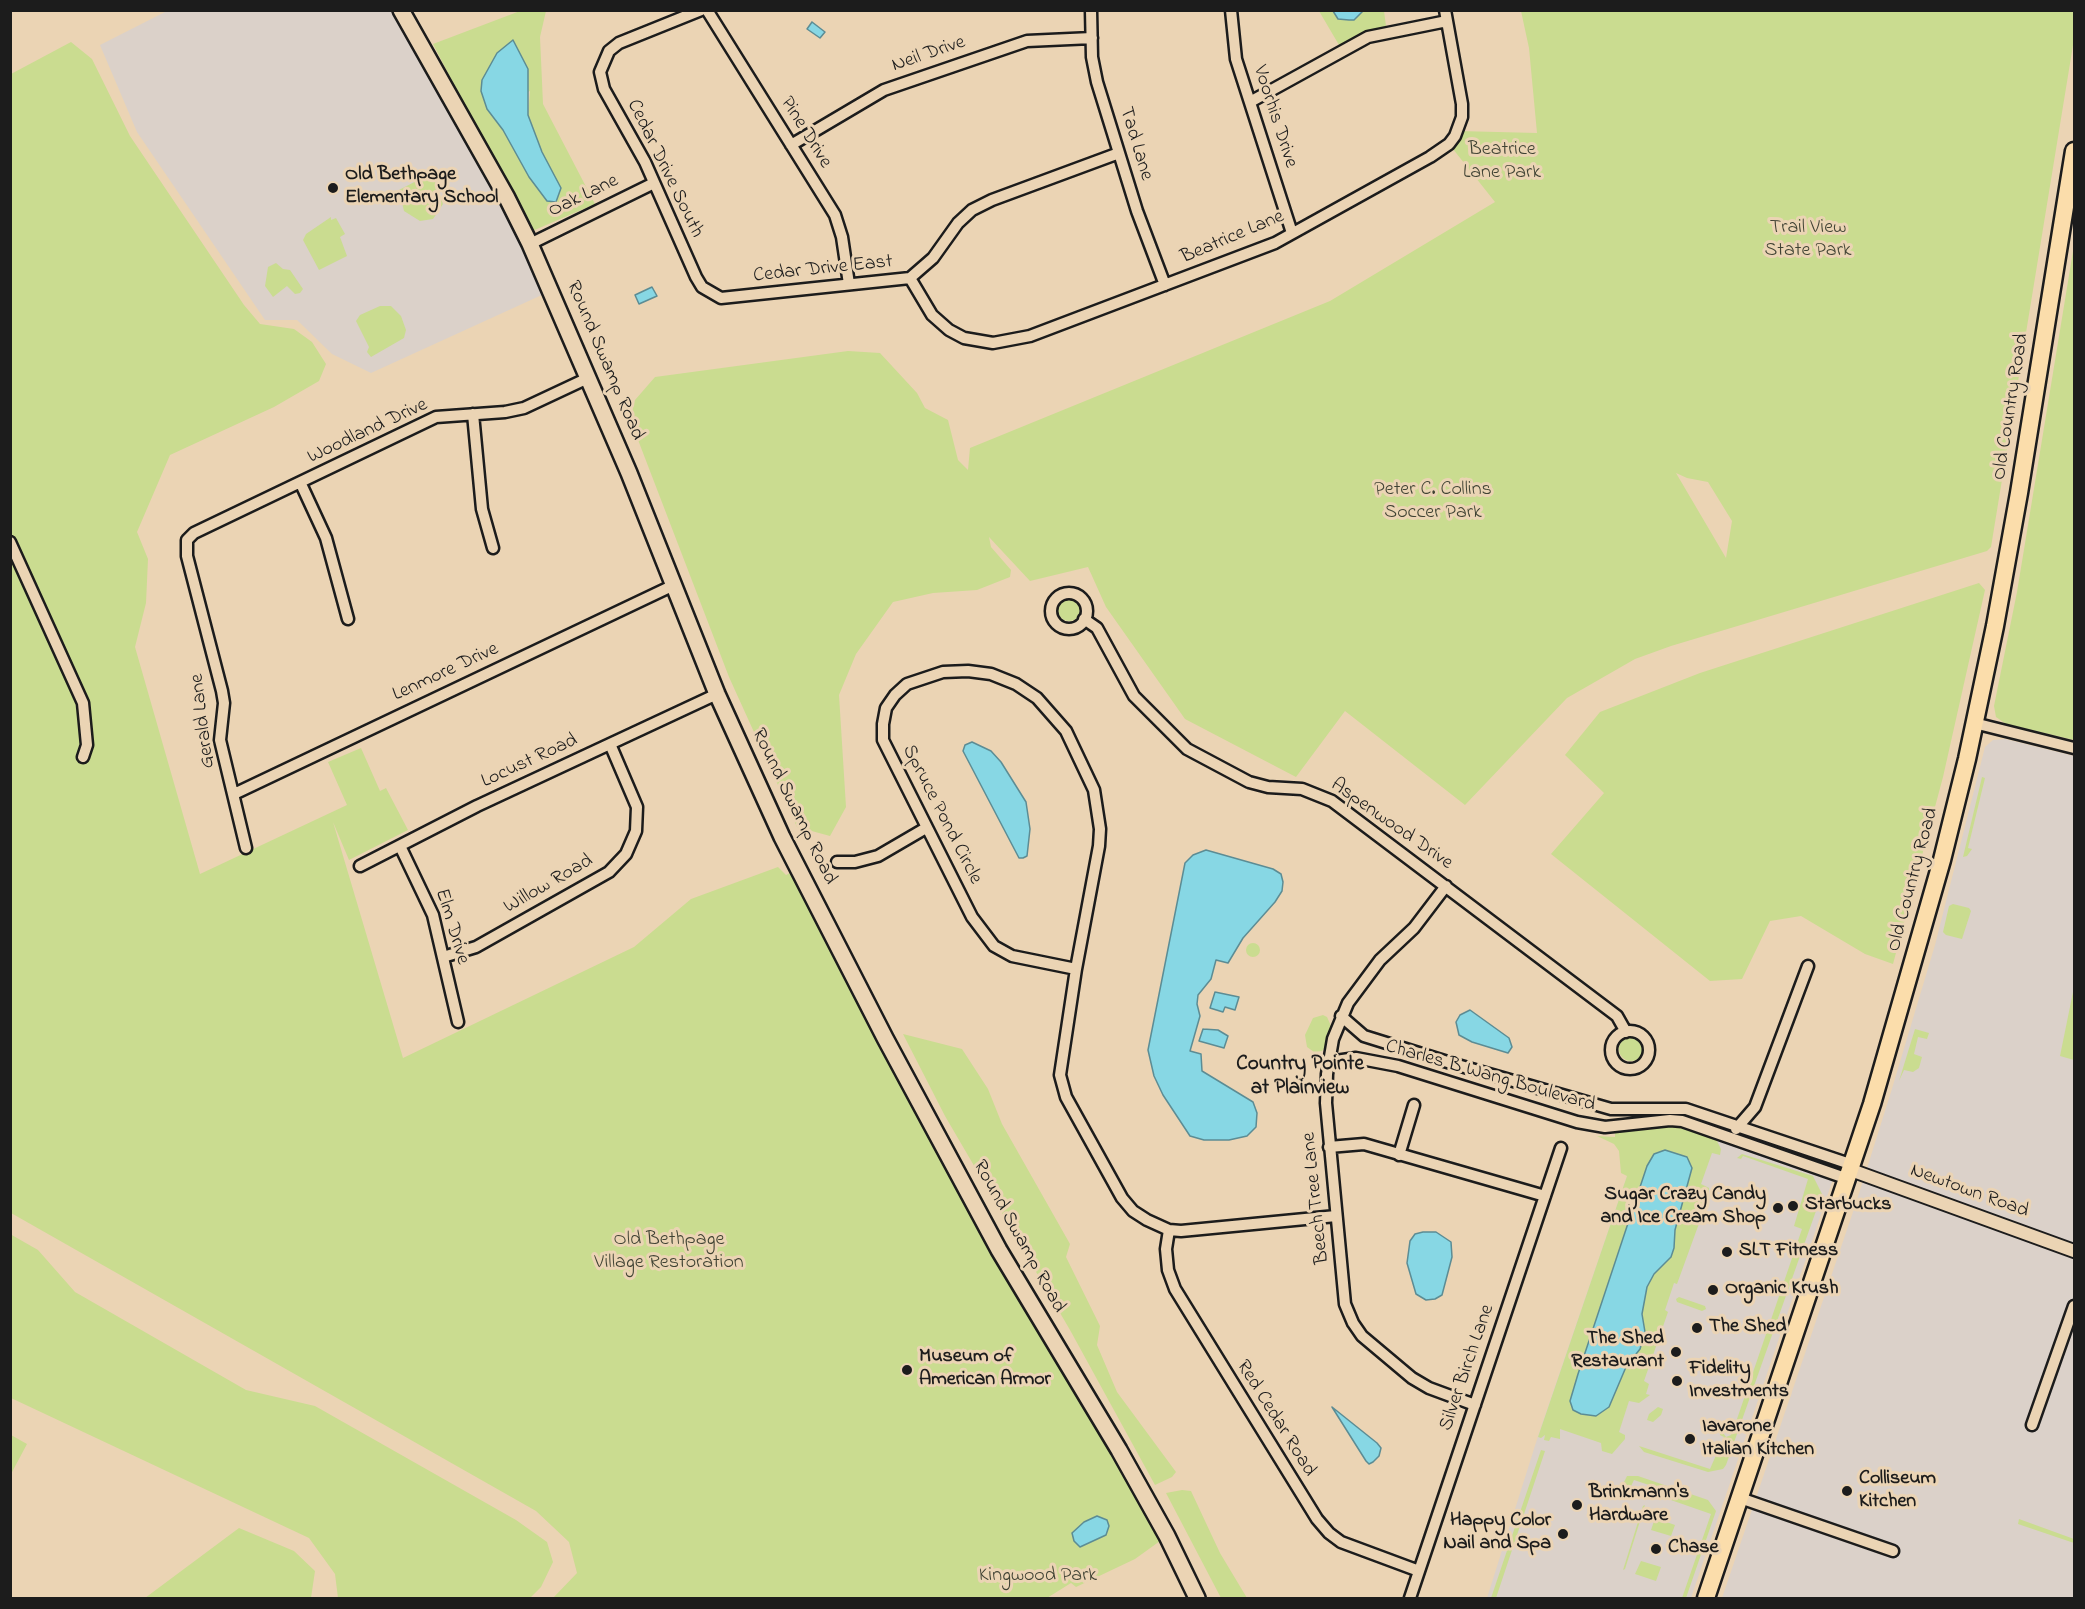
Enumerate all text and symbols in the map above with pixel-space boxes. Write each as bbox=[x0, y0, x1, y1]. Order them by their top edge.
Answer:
street label: Neil Drive bbox=[889, 31, 969, 79]
street label: Voorhis Drive bbox=[1246, 63, 1302, 171]
street label: Pine Drive bbox=[774, 93, 836, 173]
street label: Cedar Drive South bbox=[620, 96, 708, 242]
street label: Tad Lane bbox=[1112, 104, 1158, 184]
park label: Beatrice Lane Park bbox=[1463, 139, 1541, 186]
place label: Old Bethpage Elementary School bbox=[345, 164, 498, 211]
street label: Oak Lane bbox=[545, 170, 623, 224]
marker: Old Bethpage Elementary School bbox=[326, 181, 340, 195]
street label: Beatrice Lane bbox=[1178, 206, 1288, 270]
park label: Trail View State Park bbox=[1764, 217, 1852, 264]
street label: Cedar Drive East bbox=[752, 251, 894, 289]
street label: Round Swamp Road bbox=[560, 278, 648, 444]
street label: Old Country Road bbox=[1989, 332, 2035, 482]
street label: Woodland Drive bbox=[304, 394, 432, 470]
park label: Peter C. Collins Soccer Park bbox=[1374, 479, 1492, 526]
street label: Lenmore Drive bbox=[389, 638, 503, 708]
street label: Gerald Lane bbox=[186, 672, 222, 770]
street label: Round Swamp Road bbox=[745, 725, 841, 889]
street label: Locust Road bbox=[478, 729, 582, 795]
street label: Spruce Pond Circle bbox=[896, 741, 986, 889]
street label: Aspenwood Drive bbox=[1325, 774, 1457, 876]
street label: Old Country Road bbox=[1883, 805, 1945, 955]
street label: Willow Road bbox=[500, 850, 598, 920]
street label: Elm Drive bbox=[428, 886, 474, 968]
street label: Charles B Wang Boulevard bbox=[1382, 1036, 1598, 1118]
district label: Country Pointe at Plainview bbox=[1236, 1053, 1364, 1103]
street label: Beech Tree Lane bbox=[1298, 1131, 1336, 1265]
street label: Round Swamp Road bbox=[966, 1157, 1070, 1317]
street label: Newtown Road bbox=[1907, 1159, 2031, 1225]
place label: Sugar Crazy Candy and Ice Cream Shop bbox=[1600, 1184, 1766, 1231]
place label: Starbucks bbox=[1805, 1194, 1891, 1218]
marker: Starbucks bbox=[1786, 1199, 1800, 1213]
marker: Sugar Crazy Candy and Ice Cream Shop bbox=[1771, 1201, 1785, 1215]
park label: Old Bethpage Village Restoration bbox=[594, 1229, 744, 1276]
place label: SLT Fitness bbox=[1739, 1240, 1838, 1264]
marker: SLT Fitness bbox=[1720, 1245, 1734, 1259]
place label: Organic Krush bbox=[1725, 1278, 1838, 1302]
marker: Organic Krush bbox=[1706, 1283, 1720, 1297]
street label: Silver Birch Lane bbox=[1435, 1302, 1501, 1434]
place label: The Shed bbox=[1709, 1316, 1786, 1340]
marker: The Shed bbox=[1690, 1321, 1704, 1335]
place label: The Shed Restaurant bbox=[1571, 1328, 1664, 1375]
marker: The Shed Restaurant bbox=[1669, 1345, 1683, 1359]
place label: Museum of American Armor bbox=[919, 1346, 1051, 1393]
street label: Red Cedar Road bbox=[1230, 1356, 1320, 1482]
place label: Fidelity Investments bbox=[1689, 1358, 1789, 1405]
marker: Museum of American Armor bbox=[900, 1363, 914, 1377]
marker: Fidelity Investments bbox=[1670, 1374, 1684, 1388]
place label: Iavarone Italian Kitchen bbox=[1702, 1416, 1814, 1463]
marker: Iavarone Italian Kitchen bbox=[1683, 1432, 1697, 1446]
place label: Colliseum Kitchen bbox=[1859, 1468, 1936, 1515]
place label: Brinkmann's Hardware bbox=[1589, 1482, 1689, 1529]
marker: Colliseum Kitchen bbox=[1840, 1484, 1854, 1498]
marker: Brinkmann's Hardware bbox=[1570, 1498, 1584, 1512]
place label: Happy Color Nail and Spa bbox=[1443, 1510, 1551, 1557]
marker: Happy Color Nail and Spa bbox=[1556, 1527, 1570, 1541]
place label: Chase bbox=[1668, 1537, 1718, 1561]
marker: Chase bbox=[1649, 1542, 1663, 1556]
park label: Kingwood Park bbox=[979, 1565, 1097, 1589]

